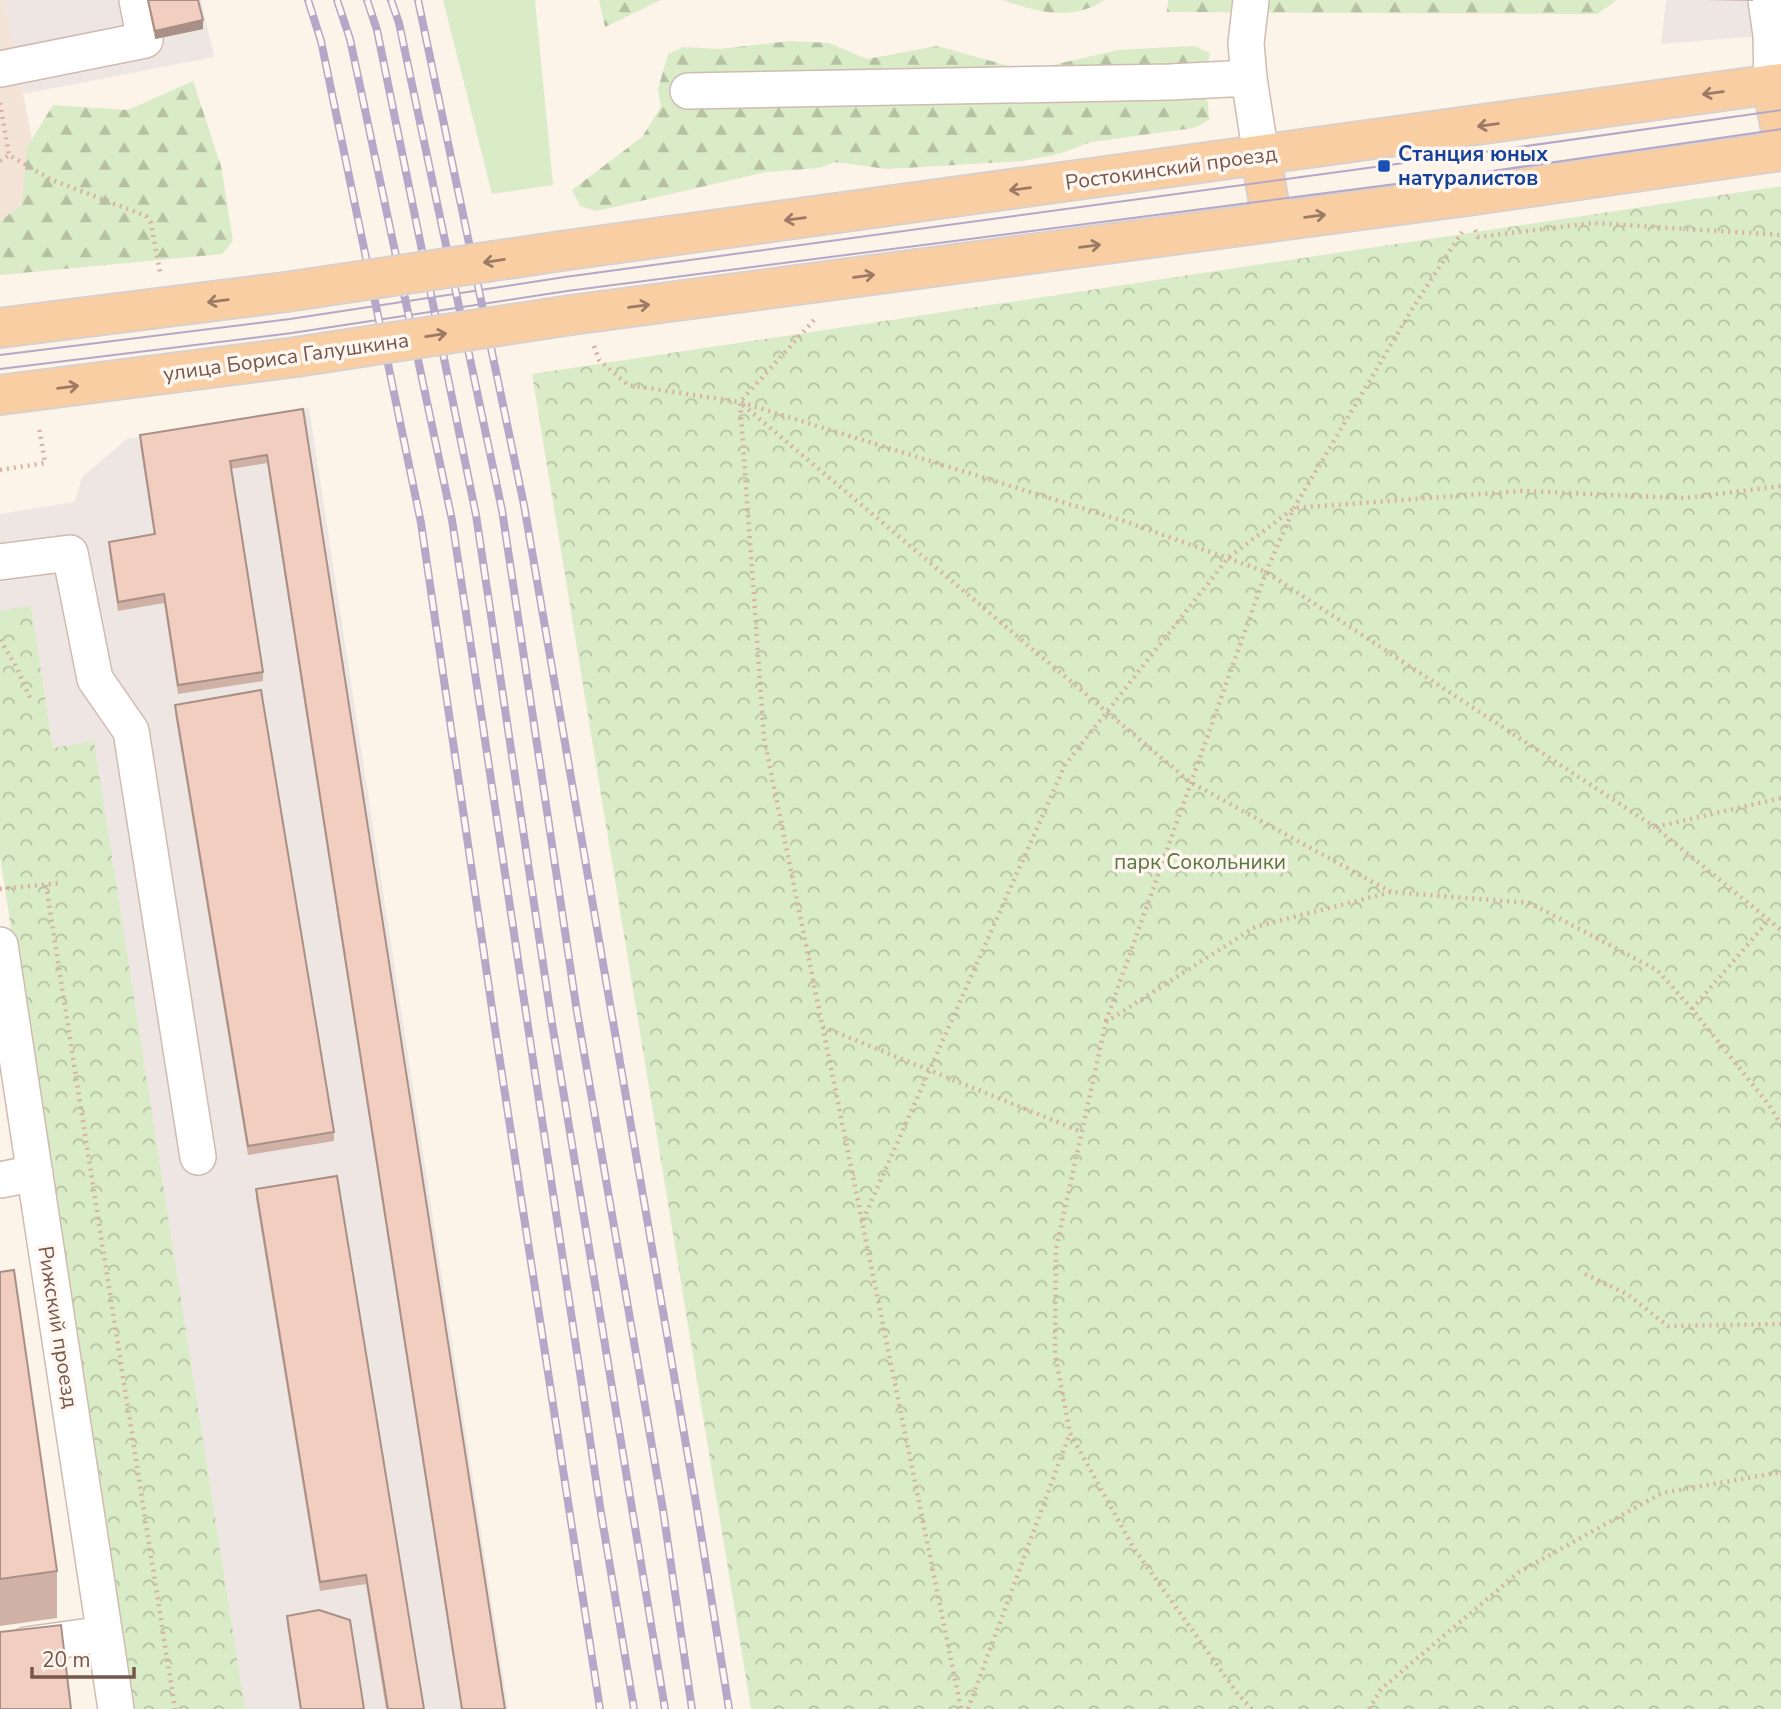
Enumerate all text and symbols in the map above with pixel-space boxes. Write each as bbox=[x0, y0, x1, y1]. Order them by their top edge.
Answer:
one-way arrow bbox=[1703, 86, 1725, 99]
one-way arrow bbox=[1477, 118, 1500, 131]
street label: Ростокинский проезд bbox=[1063, 139, 1279, 197]
place label: Станция юных натуралистов bbox=[1398, 140, 1548, 192]
marker: Станция юных натуралистов bbox=[1376, 158, 1392, 174]
one-way arrow bbox=[1009, 182, 1032, 195]
one-way arrow bbox=[1304, 210, 1326, 223]
one-way arrow bbox=[784, 213, 806, 226]
one-way arrow bbox=[1078, 240, 1101, 253]
one-way arrow bbox=[483, 255, 506, 268]
one-way arrow bbox=[852, 269, 875, 282]
one-way arrow bbox=[207, 294, 230, 307]
one-way arrow bbox=[627, 299, 650, 312]
street label: улица Бориса Галушкина bbox=[161, 326, 411, 388]
one-way arrow bbox=[424, 328, 447, 341]
one-way arrow bbox=[56, 380, 79, 393]
park label: парк Сокольники bbox=[1114, 848, 1286, 876]
street label: Рижский проезд bbox=[31, 1244, 85, 1410]
scale bar bbox=[32, 1636, 133, 1680]
text: 20 m bbox=[42, 1646, 91, 1674]

